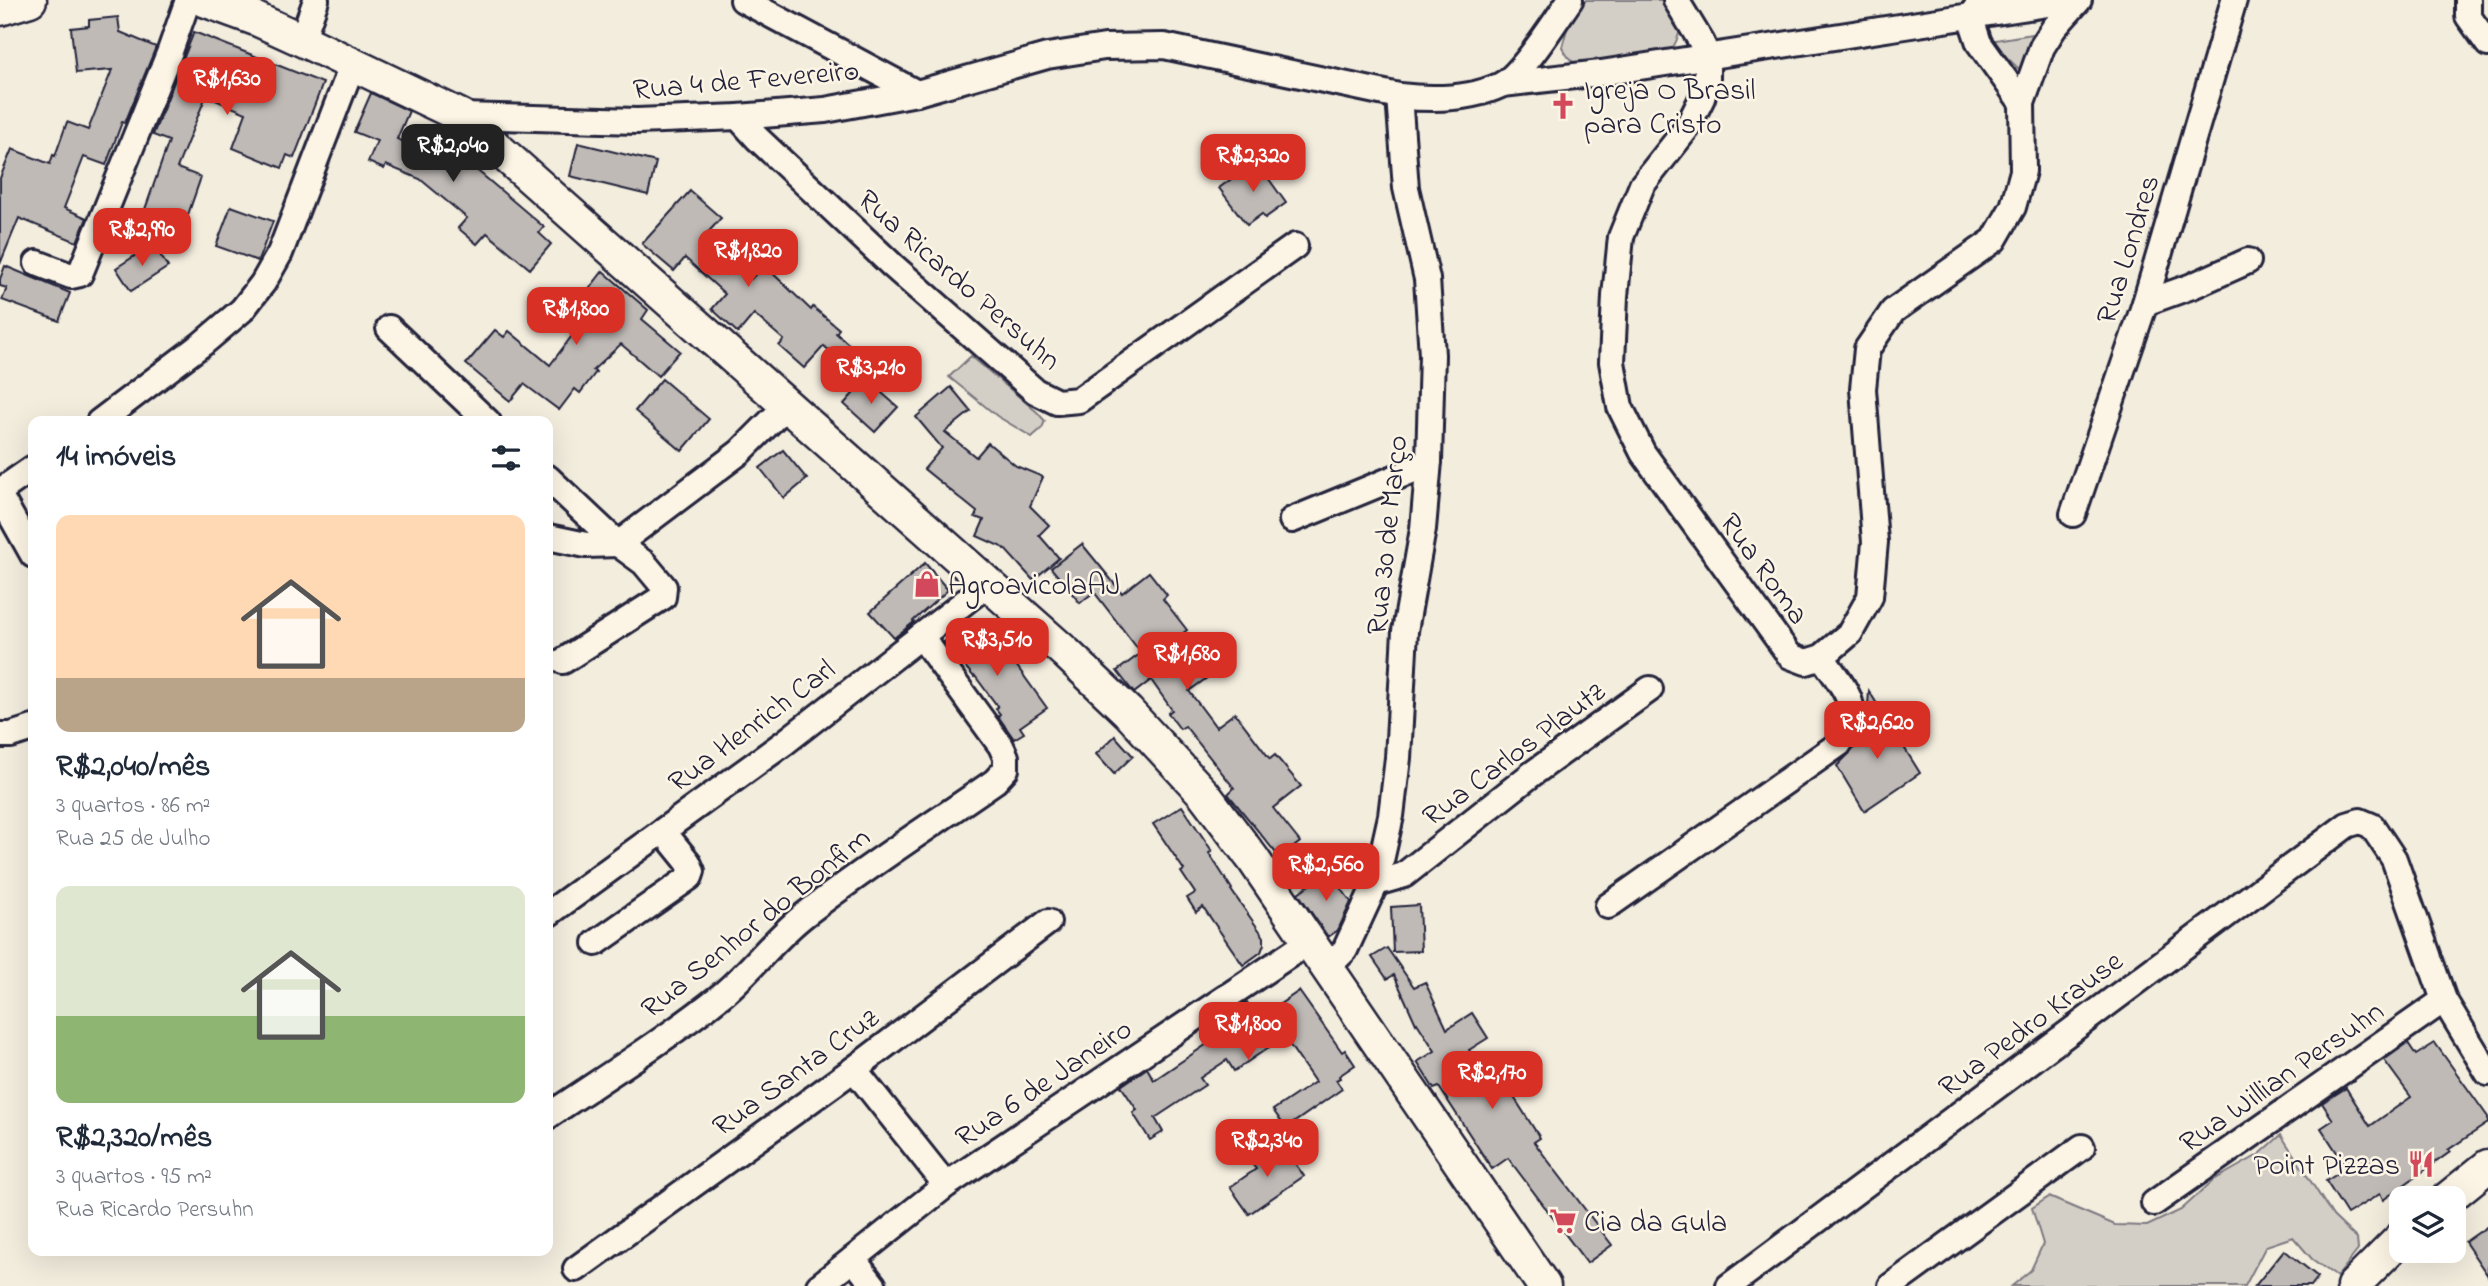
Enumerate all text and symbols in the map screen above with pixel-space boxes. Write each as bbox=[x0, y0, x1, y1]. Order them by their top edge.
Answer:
street label: Rua 4 de Fevereiro bbox=[631, 50, 861, 114]
pin: R$1,630 bbox=[162, 58, 292, 117]
text: R$1,630 bbox=[193, 63, 261, 96]
place label: Igreja O Brasil para Cristo bbox=[1584, 70, 1756, 148]
church icon: Igreja O Brasil para Cristo bbox=[1548, 91, 1578, 121]
pin: R$2,040 bbox=[388, 124, 518, 184]
text: R$2,040 bbox=[417, 130, 489, 163]
pin: R$2,320 bbox=[1188, 134, 1318, 194]
text: R$2,320 bbox=[1217, 140, 1289, 173]
street label: Rua Londres bbox=[2086, 170, 2173, 330]
street label: Rua Ricardo Persuhn bbox=[846, 180, 1070, 382]
pin: R$2,990 bbox=[77, 208, 207, 268]
text: R$2,990 bbox=[109, 214, 175, 247]
pin: R$1,820 bbox=[683, 230, 813, 289]
text: R$1,820 bbox=[714, 235, 782, 268]
pin: R$1,800 bbox=[511, 288, 641, 347]
text: R$1,800 bbox=[543, 293, 609, 326]
pin: R$3,210 bbox=[806, 346, 936, 406]
text: R$3,210 bbox=[837, 352, 905, 385]
street label: Rua 30 de Março bbox=[1357, 433, 1421, 637]
text: 14 imóveis bbox=[56, 436, 176, 480]
icon: filters bbox=[487, 439, 525, 477]
street label: Rua Roma bbox=[1707, 505, 1818, 635]
icon: home bbox=[228, 561, 354, 687]
place label: AgroavicolaAJ bbox=[948, 565, 1120, 609]
shop icon: AgroavicolaAJ bbox=[912, 569, 942, 599]
pin: R$3,510 bbox=[932, 618, 1062, 678]
text: R$3,510 bbox=[962, 624, 1032, 657]
pin: R$1,680 bbox=[1122, 632, 1252, 692]
text: R$1,680 bbox=[1154, 638, 1220, 671]
street label: Rua Henrich Carl bbox=[660, 650, 846, 805]
street label: Rua Carlos Plautz bbox=[1414, 672, 1616, 839]
pin: R$2,620 bbox=[1812, 702, 1942, 761]
text: R$2,620 bbox=[1840, 707, 1914, 740]
text: R$2,040/mês bbox=[56, 746, 210, 790]
text: 3 quartos · 86 m² bbox=[56, 790, 210, 823]
street label: Rua Senhor do Bonfim bbox=[632, 818, 881, 1031]
text: Rua 25 de Julho bbox=[56, 823, 210, 856]
pin: R$2,560 bbox=[1261, 844, 1391, 903]
text: R$2,560 bbox=[1288, 849, 1364, 882]
icon: home bbox=[228, 932, 354, 1058]
street label: Rua Pedro Krause bbox=[1930, 941, 2134, 1110]
street label: Rua Willian Persuhn bbox=[2171, 991, 2394, 1166]
street label: Rua Santa Cruz bbox=[704, 998, 890, 1149]
pin: R$1,800 bbox=[1183, 1002, 1313, 1062]
text: R$1,800 bbox=[1215, 1008, 1281, 1041]
street label: Rua 6 de Janeiro bbox=[947, 1009, 1142, 1160]
pin: R$2,170 bbox=[1427, 1052, 1557, 1111]
text: R$2,170 bbox=[1458, 1057, 1526, 1090]
text: R$2,320/mês bbox=[56, 1117, 212, 1161]
pin: R$2,340 bbox=[1202, 1120, 1332, 1179]
text: R$2,340 bbox=[1232, 1125, 1302, 1158]
place label: Point Pizzas bbox=[2253, 1145, 2400, 1189]
restaurant icon: Point Pizzas bbox=[2406, 1149, 2436, 1179]
text: 3 quartos · 95 m² bbox=[56, 1161, 212, 1194]
map controls bbox=[2389, 1186, 2466, 1263]
button: layers bbox=[2389, 1186, 2466, 1263]
text: Rua Ricardo Persuhn bbox=[56, 1194, 254, 1227]
place label: Cia da Gula bbox=[1584, 1202, 1727, 1246]
supermarket icon: Cia da Gula bbox=[1548, 1206, 1578, 1236]

